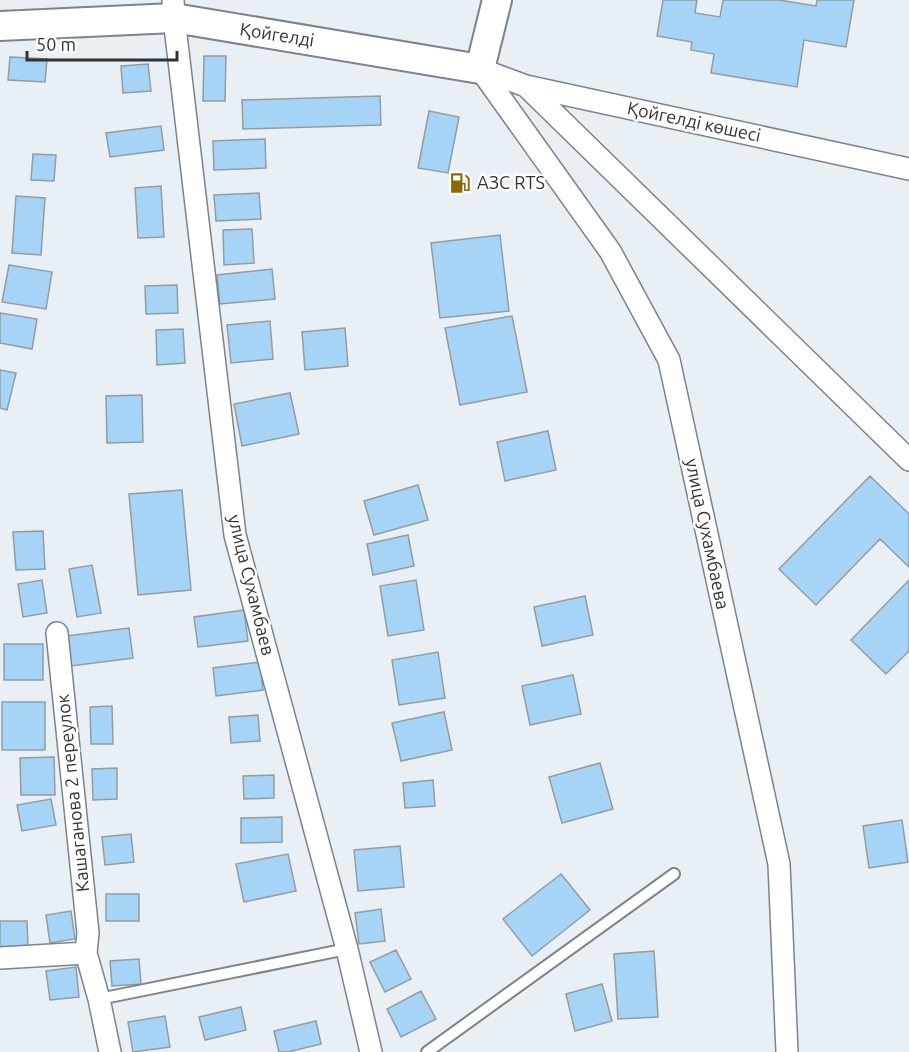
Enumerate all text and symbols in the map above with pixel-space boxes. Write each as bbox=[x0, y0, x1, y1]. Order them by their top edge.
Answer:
street label: Қойгелді bbox=[238, 18, 316, 50]
scale bar bbox=[27, 24, 177, 62]
text: 50 m bbox=[36, 34, 76, 54]
street label: Қойгелді көшесі bbox=[626, 97, 763, 145]
fuel station icon: АЗС RTS bbox=[448, 171, 472, 195]
place label: АЗС RTS bbox=[477, 172, 545, 192]
street label: улица Сухамбаева bbox=[682, 457, 734, 611]
street label: улица Сухамбаев bbox=[225, 512, 279, 657]
street label: Кашаганова 2 переулок bbox=[52, 693, 92, 893]

